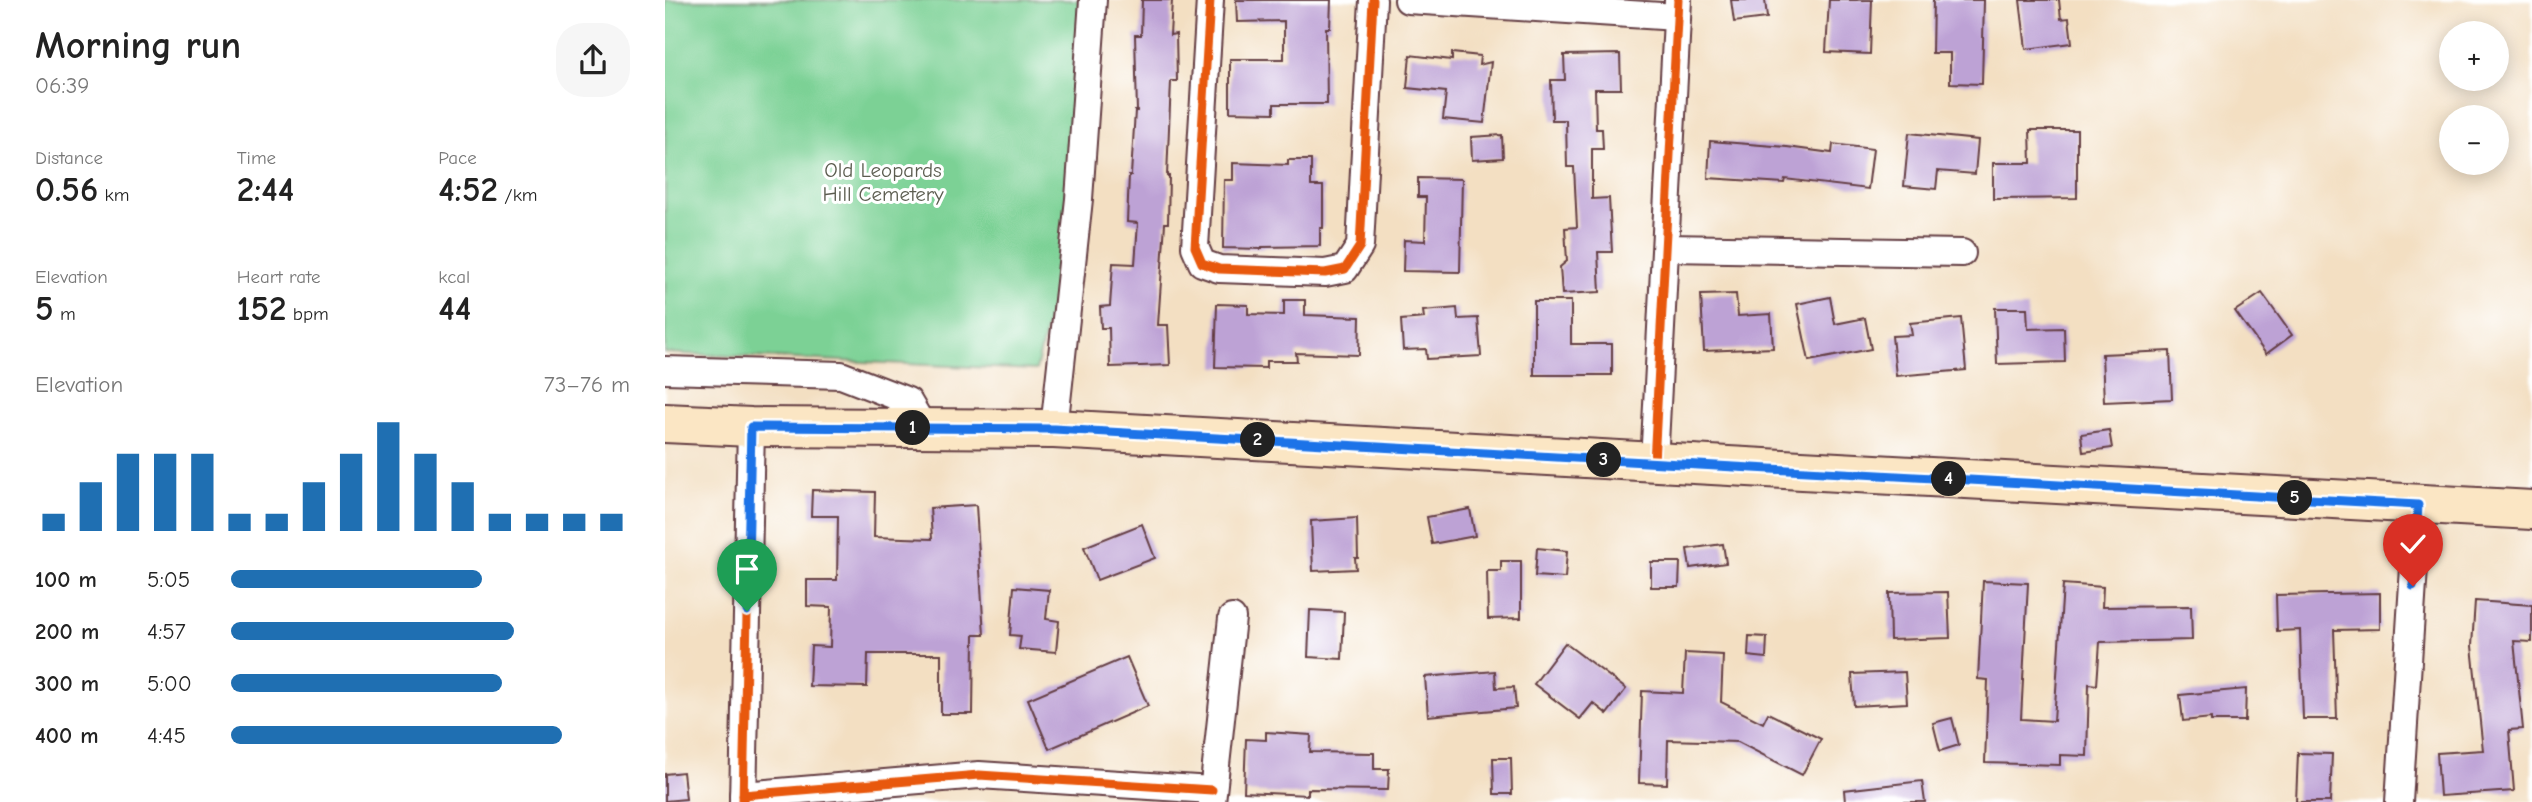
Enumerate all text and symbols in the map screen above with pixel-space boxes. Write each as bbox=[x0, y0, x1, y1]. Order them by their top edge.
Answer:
map controls bbox=[2439, 21, 2509, 175]
button: + bbox=[2439, 21, 2509, 91]
button: share bbox=[556, 23, 630, 97]
text: Morning run bbox=[35, 24, 241, 68]
text: 06:39 bbox=[35, 72, 90, 99]
button: − bbox=[2439, 105, 2509, 175]
text: Distance bbox=[35, 147, 103, 169]
text: Time bbox=[237, 147, 276, 169]
text: Pace bbox=[438, 147, 477, 169]
park label: Old Leopards Hill Cemetery bbox=[822, 158, 944, 206]
text: 0.56 bbox=[35, 169, 98, 210]
text: 2:44 bbox=[237, 169, 294, 210]
text: 4:52 bbox=[438, 169, 498, 210]
text: km bbox=[98, 184, 130, 206]
text: /km bbox=[498, 184, 538, 206]
text: Elevation bbox=[35, 266, 108, 288]
text: Heart rate bbox=[237, 266, 320, 288]
text: kcal bbox=[438, 266, 470, 288]
text: 5 bbox=[35, 288, 54, 329]
text: 152 bbox=[237, 288, 286, 329]
text: 44 bbox=[438, 288, 471, 329]
text: m bbox=[54, 303, 76, 325]
text: bpm bbox=[286, 303, 329, 325]
text: Elevation bbox=[35, 371, 123, 398]
text: 73–76 m bbox=[544, 371, 630, 398]
pin: 1 bbox=[895, 410, 931, 446]
text: 1 bbox=[909, 416, 916, 438]
pin: 2 bbox=[1241, 422, 1275, 458]
text: 2 bbox=[1253, 428, 1262, 450]
pin: 3 bbox=[1587, 442, 1621, 477]
text: 3 bbox=[1599, 448, 1608, 470]
pin: 4 bbox=[1931, 462, 1967, 496]
text: 4 bbox=[1944, 467, 1953, 489]
pin: 5 bbox=[2277, 480, 2313, 516]
text: 5 bbox=[2289, 486, 2300, 508]
pin bbox=[2383, 514, 2443, 586]
icon: check bbox=[2394, 525, 2432, 563]
pin bbox=[717, 539, 777, 611]
icon: arrive bbox=[728, 550, 766, 588]
text: 100 m bbox=[35, 566, 97, 593]
text: 5:05 bbox=[147, 566, 190, 593]
text: 200 m bbox=[35, 618, 99, 645]
text: 4:57 bbox=[147, 618, 186, 645]
text: 300 m bbox=[35, 670, 99, 697]
text: 5:00 bbox=[147, 670, 192, 697]
text: 400 m bbox=[35, 722, 99, 749]
text: 4:45 bbox=[147, 722, 186, 749]

